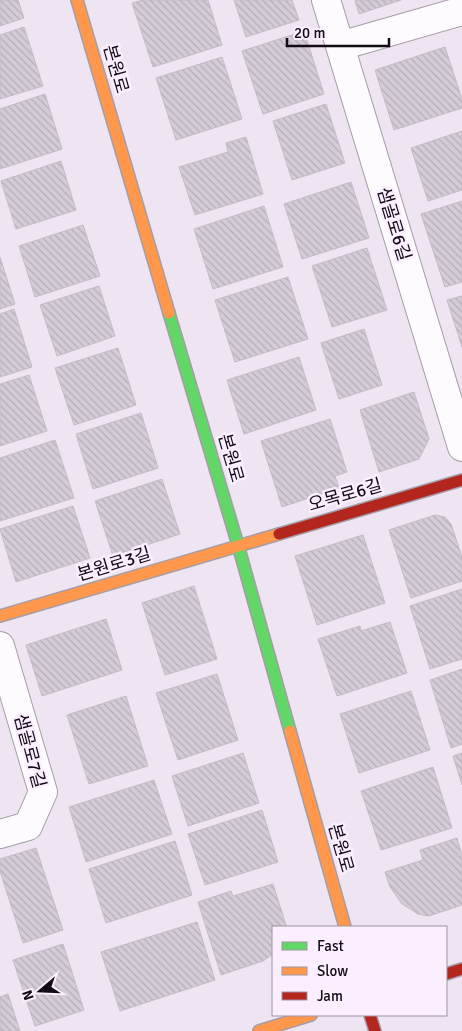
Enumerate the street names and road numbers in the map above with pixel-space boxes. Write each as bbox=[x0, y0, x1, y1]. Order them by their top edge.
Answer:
street label: 본원로 bbox=[99, 42, 133, 96]
street label: 샘골로6길 bbox=[372, 184, 416, 264]
street label: 본원로 bbox=[214, 431, 248, 485]
street label: 오목로6길 bbox=[305, 474, 385, 516]
street label: 본원로3길 bbox=[74, 542, 154, 586]
street label: 샘골로7길 bbox=[10, 711, 50, 791]
street label: 본원로 bbox=[324, 821, 358, 875]

